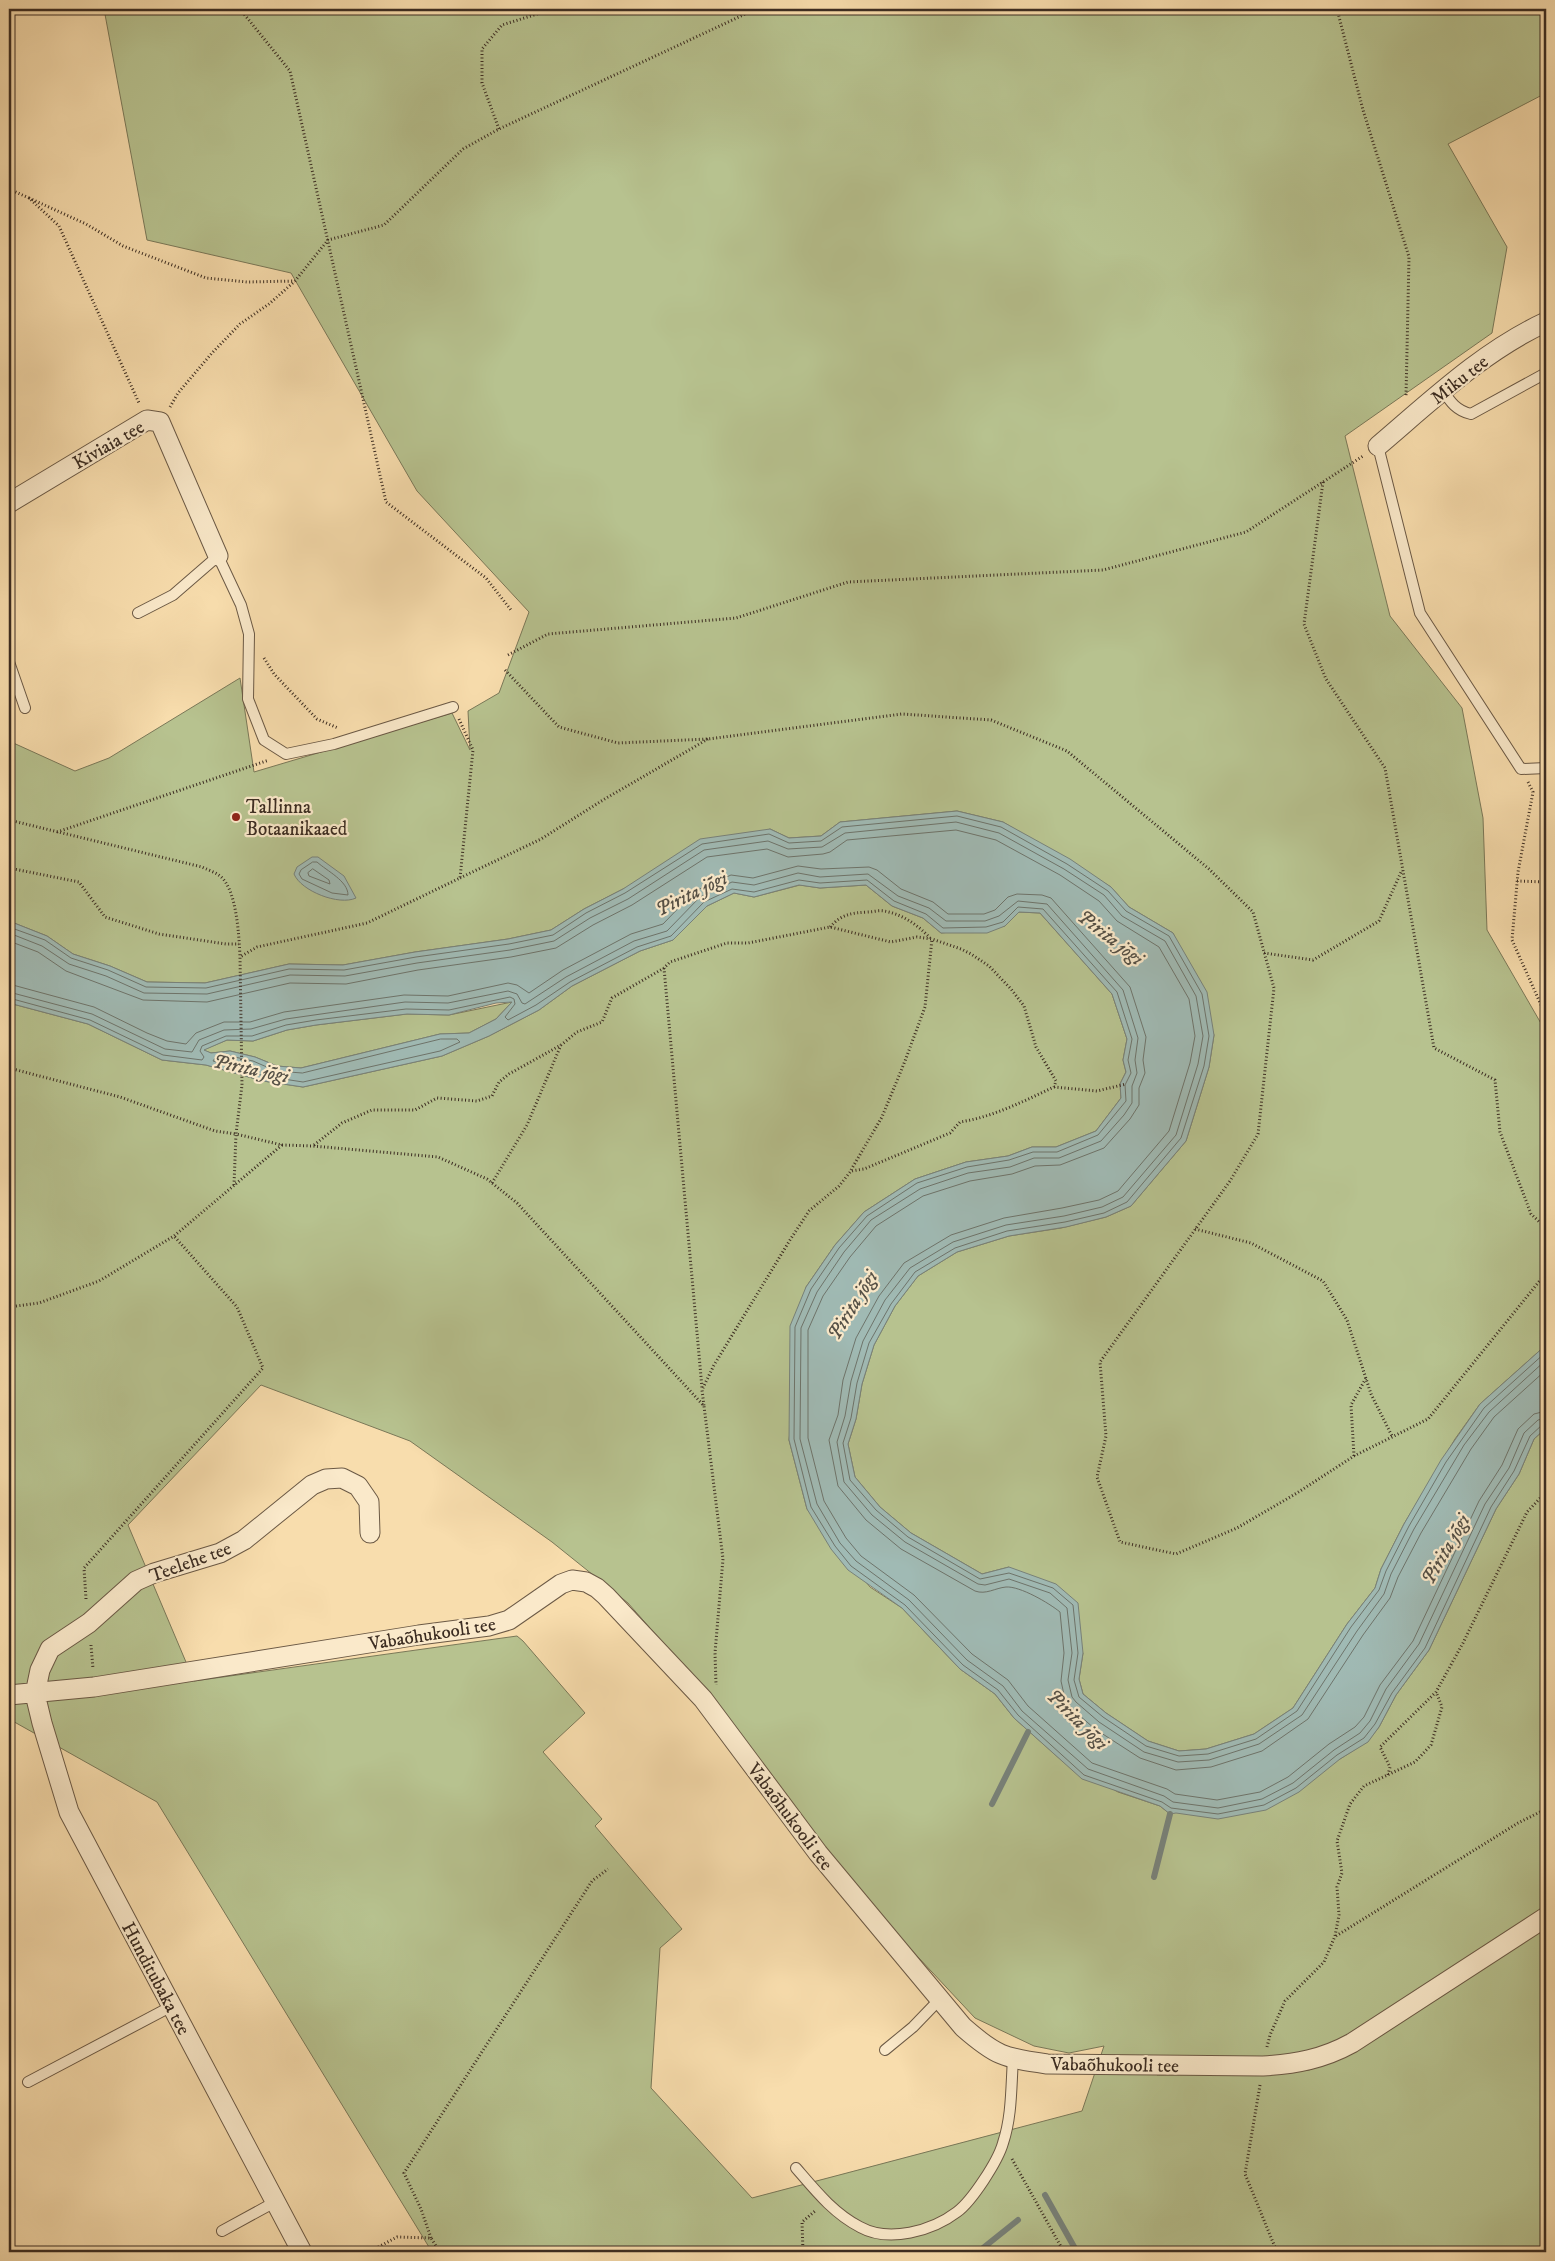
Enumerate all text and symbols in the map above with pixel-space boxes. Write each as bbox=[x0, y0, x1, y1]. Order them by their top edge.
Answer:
street label: Miku tee bbox=[1427, 351, 1493, 410]
street label: Kiviaia tee bbox=[69, 416, 149, 475]
place label: Tallinna Botaanikaaed bbox=[246, 796, 348, 841]
marker: Tallinna Botaanikaaed bbox=[230, 811, 242, 823]
water label: Pirita jõgi bbox=[652, 865, 733, 922]
water label: Pirita jõgi bbox=[1072, 905, 1149, 973]
water label: Pirita jõgi bbox=[210, 1049, 293, 1090]
water label: Pirita jõgi bbox=[822, 1265, 885, 1345]
water label: Pirita jõgi bbox=[1416, 1509, 1477, 1589]
street label: Teelehe tee bbox=[146, 1537, 235, 1588]
street label: Vabaõhukooli tee bbox=[366, 1613, 497, 1656]
water label: Pirita jõgi bbox=[1041, 1684, 1114, 1757]
street label: Vabaõhukooli tee bbox=[741, 1758, 838, 1875]
street label: Hunditubaka tee bbox=[116, 1918, 195, 2039]
street label: Vabaõhukooli tee bbox=[1050, 2053, 1179, 2078]

